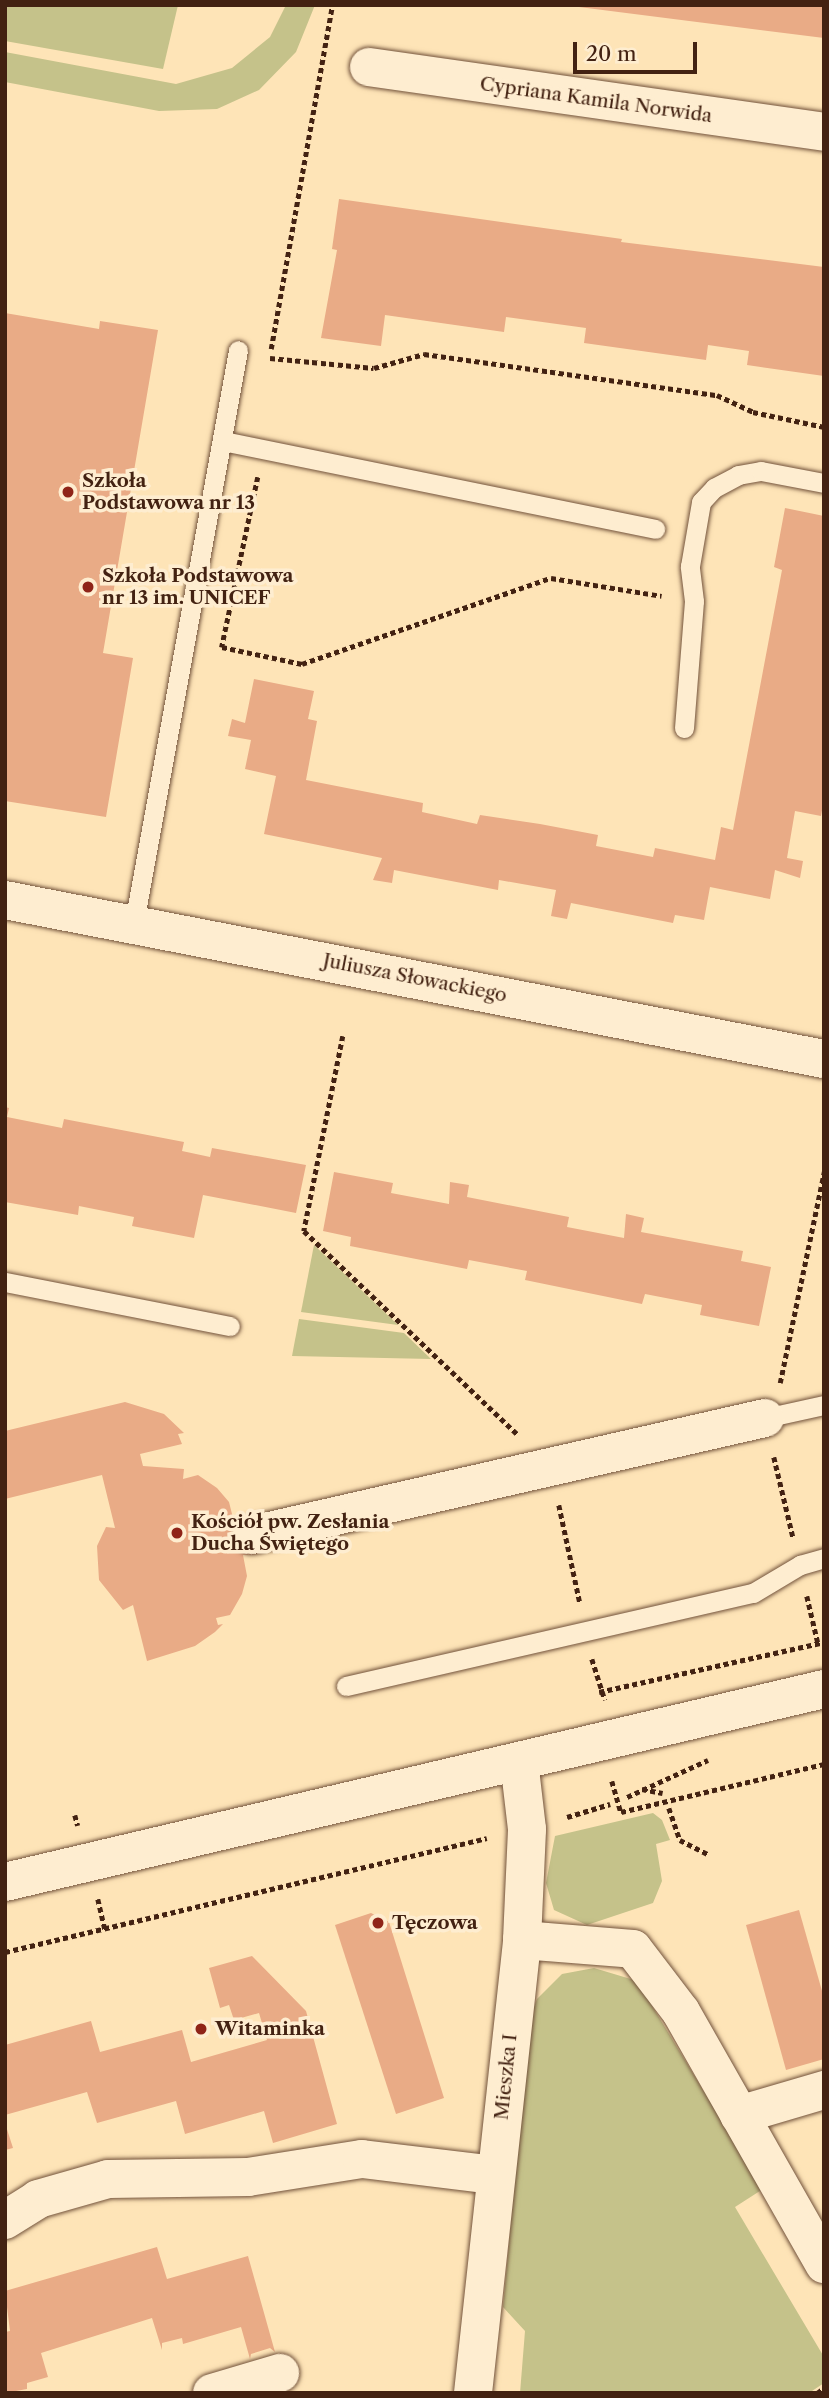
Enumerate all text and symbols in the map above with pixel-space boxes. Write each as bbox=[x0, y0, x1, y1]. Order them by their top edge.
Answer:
scale bar bbox=[577, 28, 701, 72]
text: 20 m bbox=[586, 41, 637, 66]
street label: Cypriana Kamila Norwida bbox=[478, 72, 714, 128]
place label: Szkoła Podstawowa nr 13 bbox=[82, 470, 255, 514]
marker: Szkoła Podstawowa nr 13 bbox=[60, 484, 76, 500]
place label: Szkoła Podstawowa nr 13 im. UNICEF bbox=[102, 565, 294, 609]
marker: Szkoła Podstawowa nr 13 im. UNICEF bbox=[80, 579, 96, 595]
street label: Juliusza Słowackiego bbox=[321, 949, 509, 1007]
place label: Kościół pw. Zesłania Ducha Świętego bbox=[191, 1511, 389, 1555]
marker: Kościół pw. Zesłania Ducha Świętego bbox=[169, 1525, 185, 1541]
place label: Tęczowa bbox=[392, 1912, 478, 1934]
marker: Tęczowa bbox=[370, 1915, 386, 1931]
place label: Witaminka bbox=[215, 2018, 325, 2040]
marker: Witaminka bbox=[193, 2021, 209, 2037]
street label: Mieszka I bbox=[490, 2033, 522, 2121]

